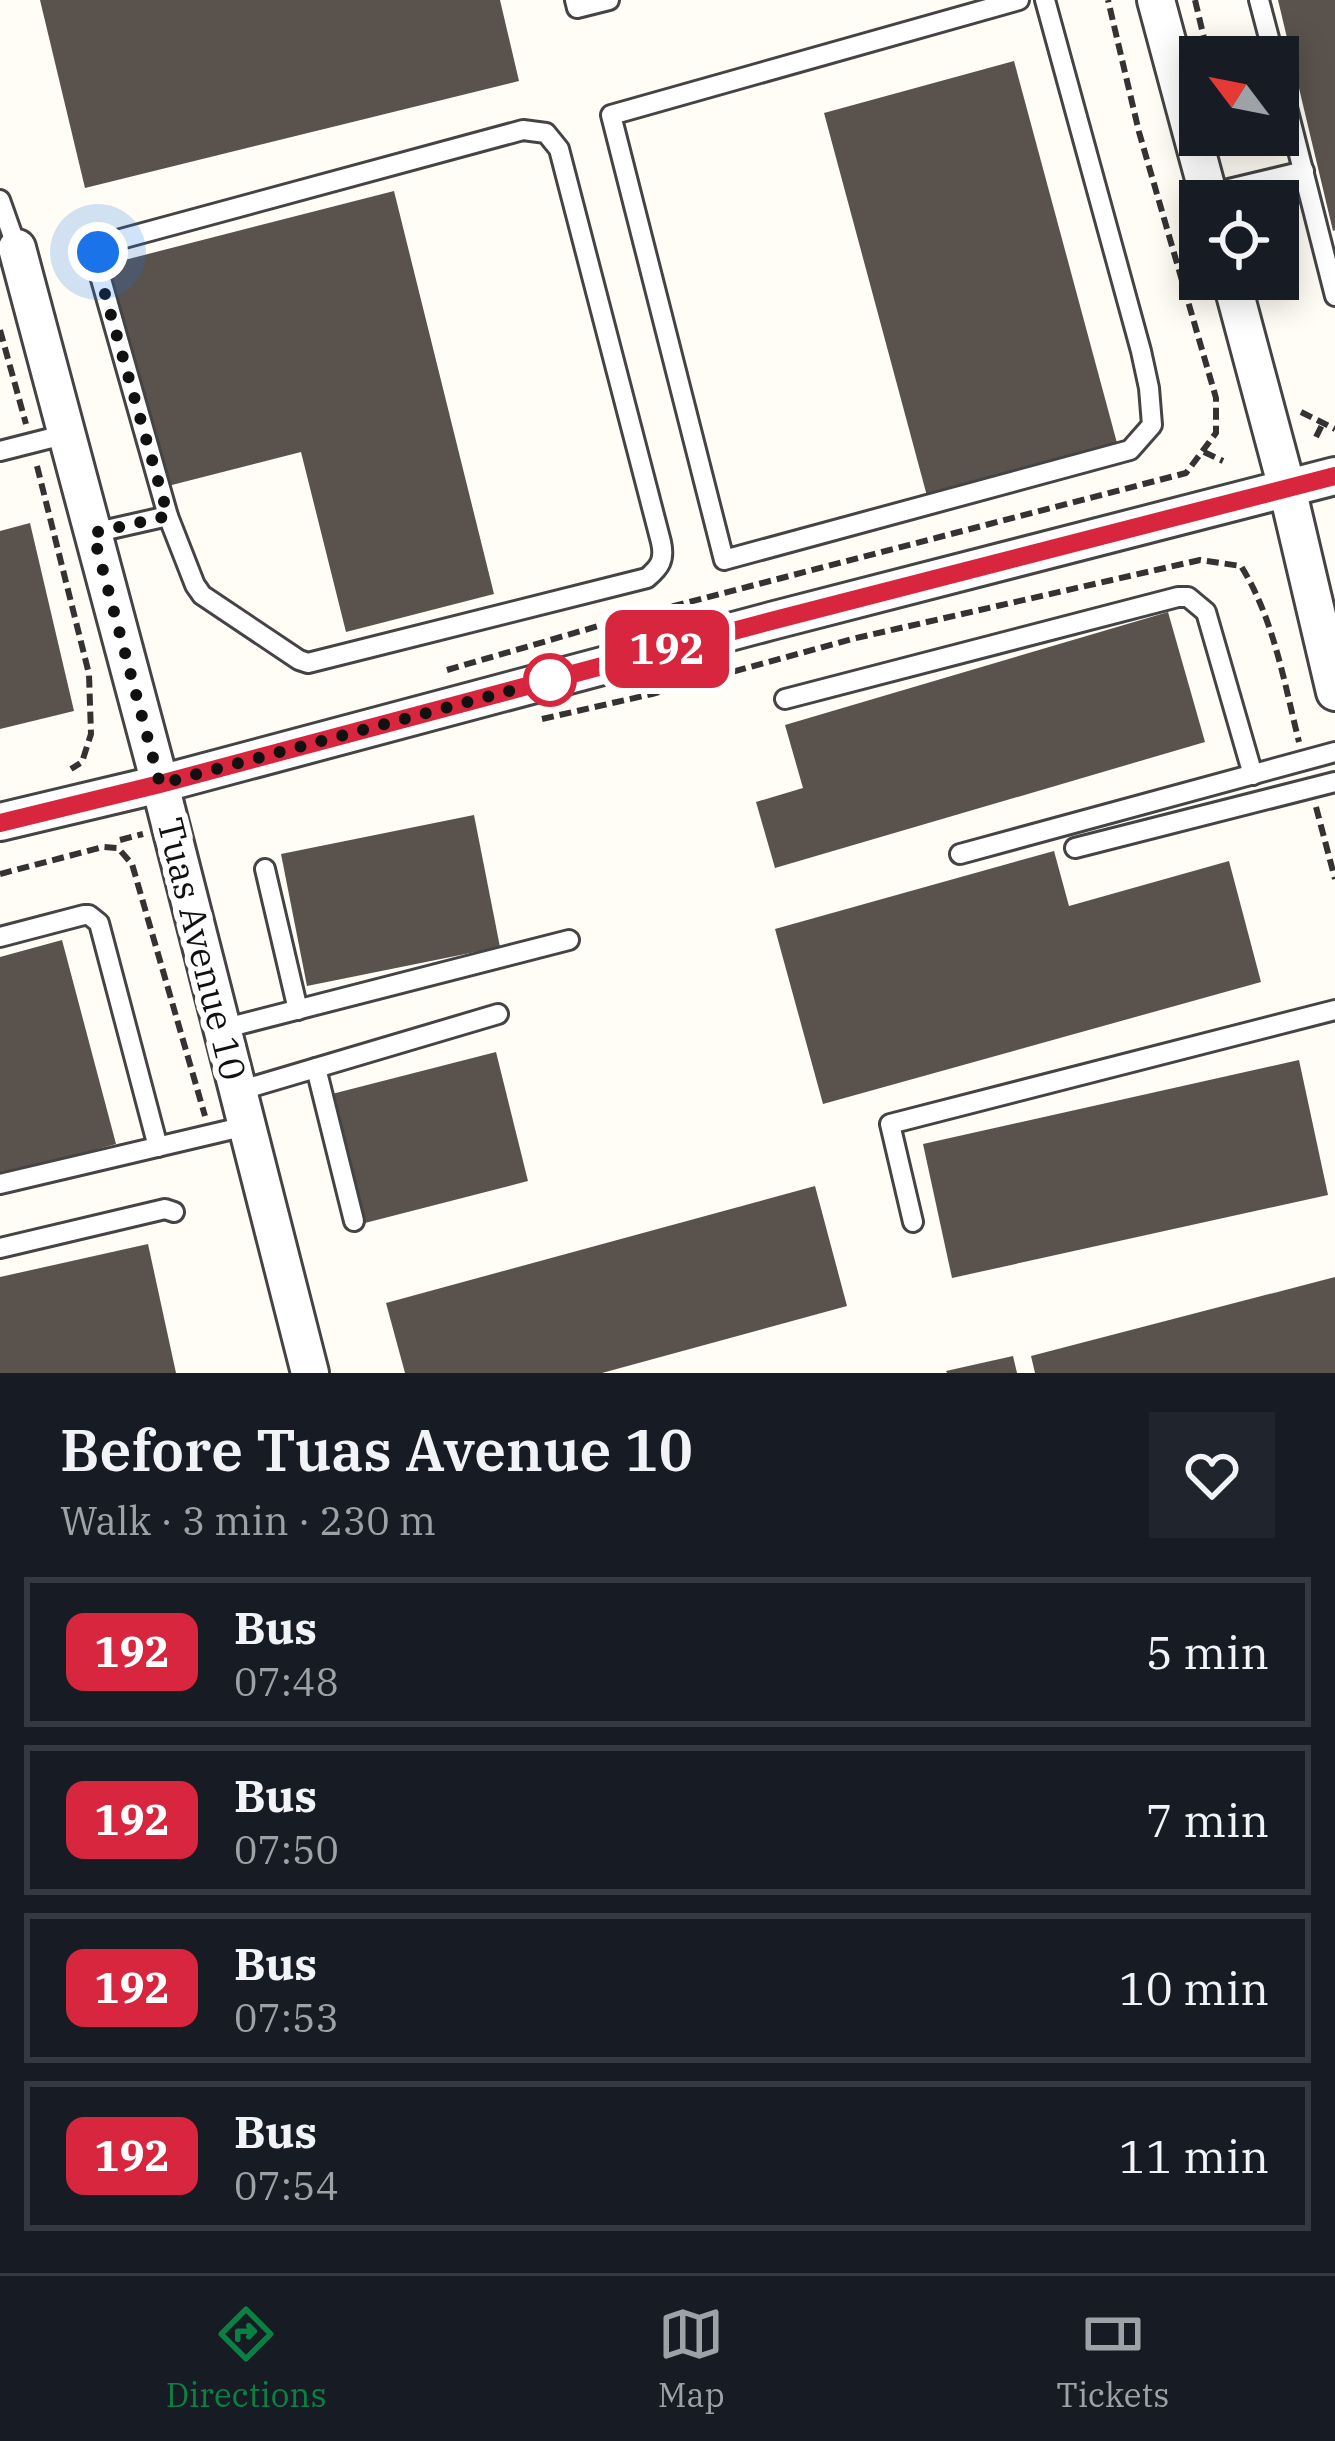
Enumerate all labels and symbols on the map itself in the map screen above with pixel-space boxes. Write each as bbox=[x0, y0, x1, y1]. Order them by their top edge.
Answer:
north arrow bbox=[1179, 36, 1299, 156]
your location bbox=[68, 222, 128, 282]
line badge: 192 bbox=[598, 610, 736, 688]
unlabelled marker bbox=[525, 655, 575, 705]
street label: Tuas Avenue 10 bbox=[147, 813, 258, 1085]

